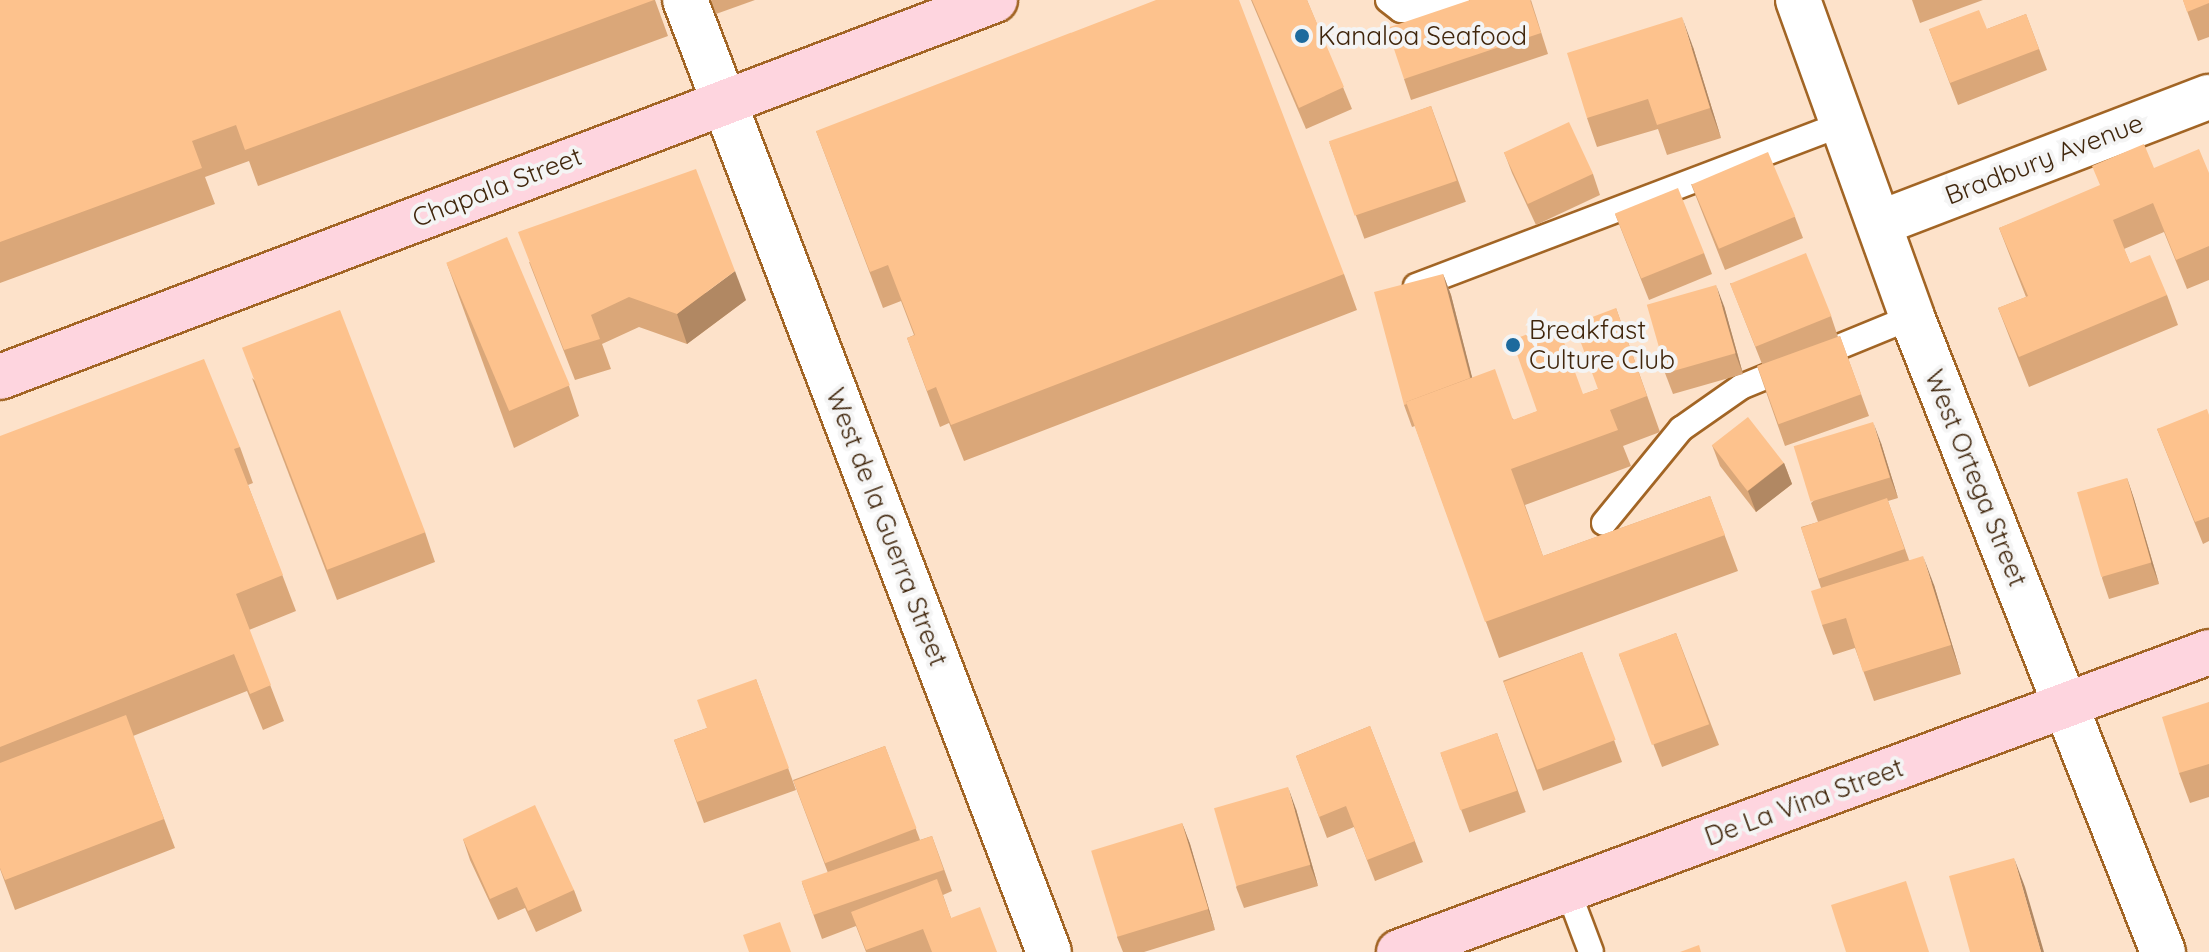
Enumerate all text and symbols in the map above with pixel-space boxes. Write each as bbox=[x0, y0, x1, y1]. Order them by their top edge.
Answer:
place label: Kanaloa Seafood bbox=[1318, 20, 1527, 52]
marker: Kanaloa Seafood bbox=[1293, 27, 1311, 45]
street label: Bradbury Avenue bbox=[1941, 107, 2147, 211]
street label: Chapala Street bbox=[408, 140, 586, 234]
place label: Breakfast Culture Club bbox=[1529, 314, 1675, 376]
marker: Breakfast Culture Club bbox=[1504, 336, 1522, 354]
street label: West Ortega Street bbox=[1918, 365, 2034, 591]
street label: West de la Guerra Street bbox=[820, 384, 954, 670]
street label: De La Vina Street bbox=[1700, 752, 1908, 852]

